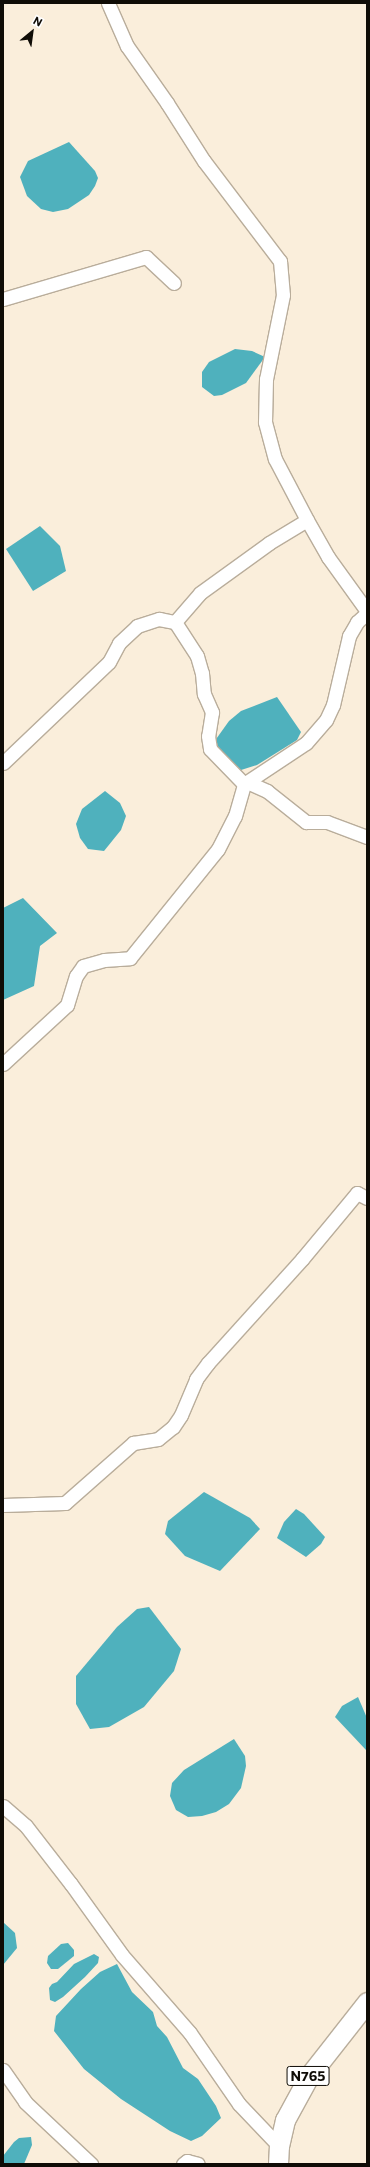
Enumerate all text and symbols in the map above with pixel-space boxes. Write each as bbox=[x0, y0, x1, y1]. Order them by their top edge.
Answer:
north arrow bbox=[12, 12, 52, 52]
text: N bbox=[31, 13, 45, 29]
road number: N765 bbox=[286, 2064, 330, 2088]

